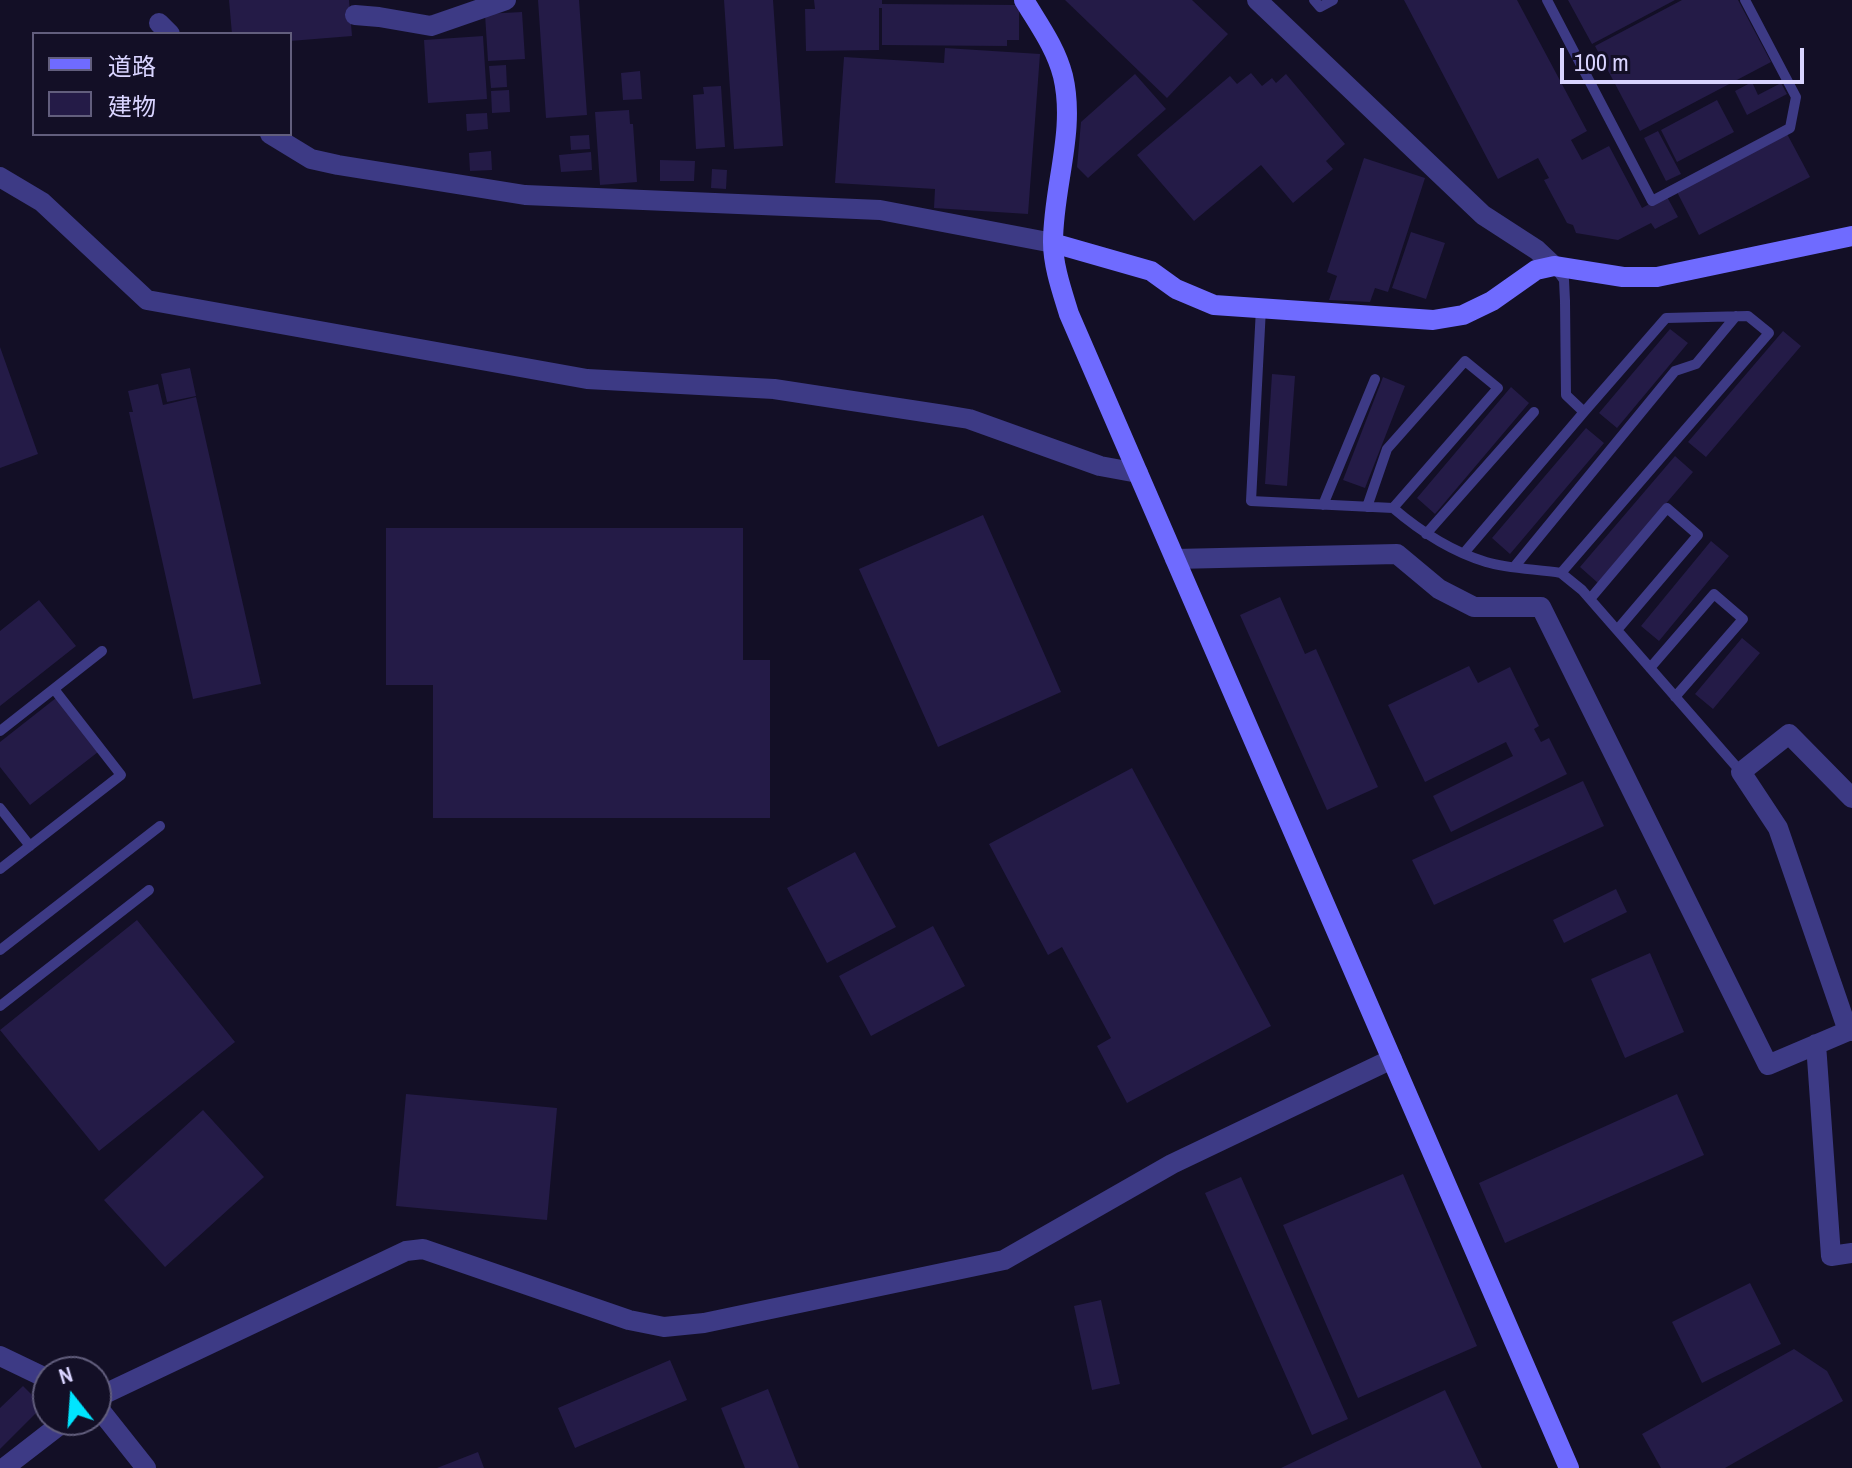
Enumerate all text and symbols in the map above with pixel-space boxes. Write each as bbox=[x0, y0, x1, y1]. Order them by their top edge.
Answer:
legend bbox=[32, 32, 292, 136]
scale bar bbox=[1564, 32, 1808, 82]
text: 100 m bbox=[1574, 46, 1629, 78]
text: 道路 bbox=[108, 50, 156, 82]
text: 建物 bbox=[108, 90, 156, 122]
north arrow bbox=[32, 1356, 112, 1436]
text: N bbox=[55, 1359, 76, 1391]

